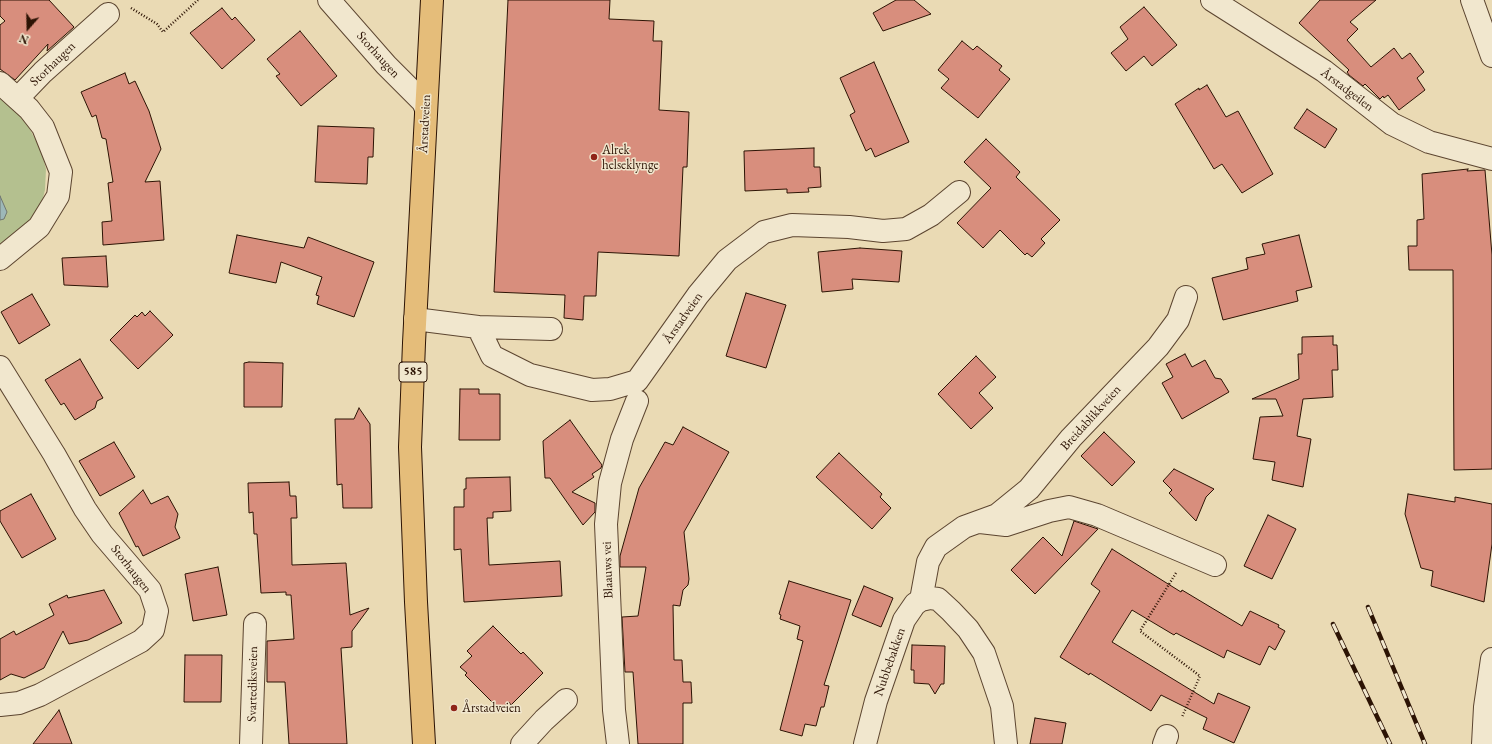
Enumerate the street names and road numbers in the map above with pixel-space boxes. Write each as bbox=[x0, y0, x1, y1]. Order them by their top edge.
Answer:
street label: Storhaugen bbox=[353, 29, 403, 81]
street label: Storhaugen bbox=[27, 39, 79, 89]
street label: Årstadgeilen bbox=[1317, 65, 1377, 115]
street label: Årstadveien bbox=[416, 94, 434, 154]
street label: Årstadveien bbox=[660, 289, 706, 347]
road number: 585 bbox=[399, 362, 427, 382]
street label: Breidablikkveien bbox=[1058, 382, 1124, 454]
street label: Blaauws vei bbox=[599, 541, 617, 599]
street label: Storhaugen bbox=[107, 542, 155, 596]
street label: Nubbebakken bbox=[871, 626, 909, 698]
street label: Svartediksveien bbox=[245, 646, 261, 722]

